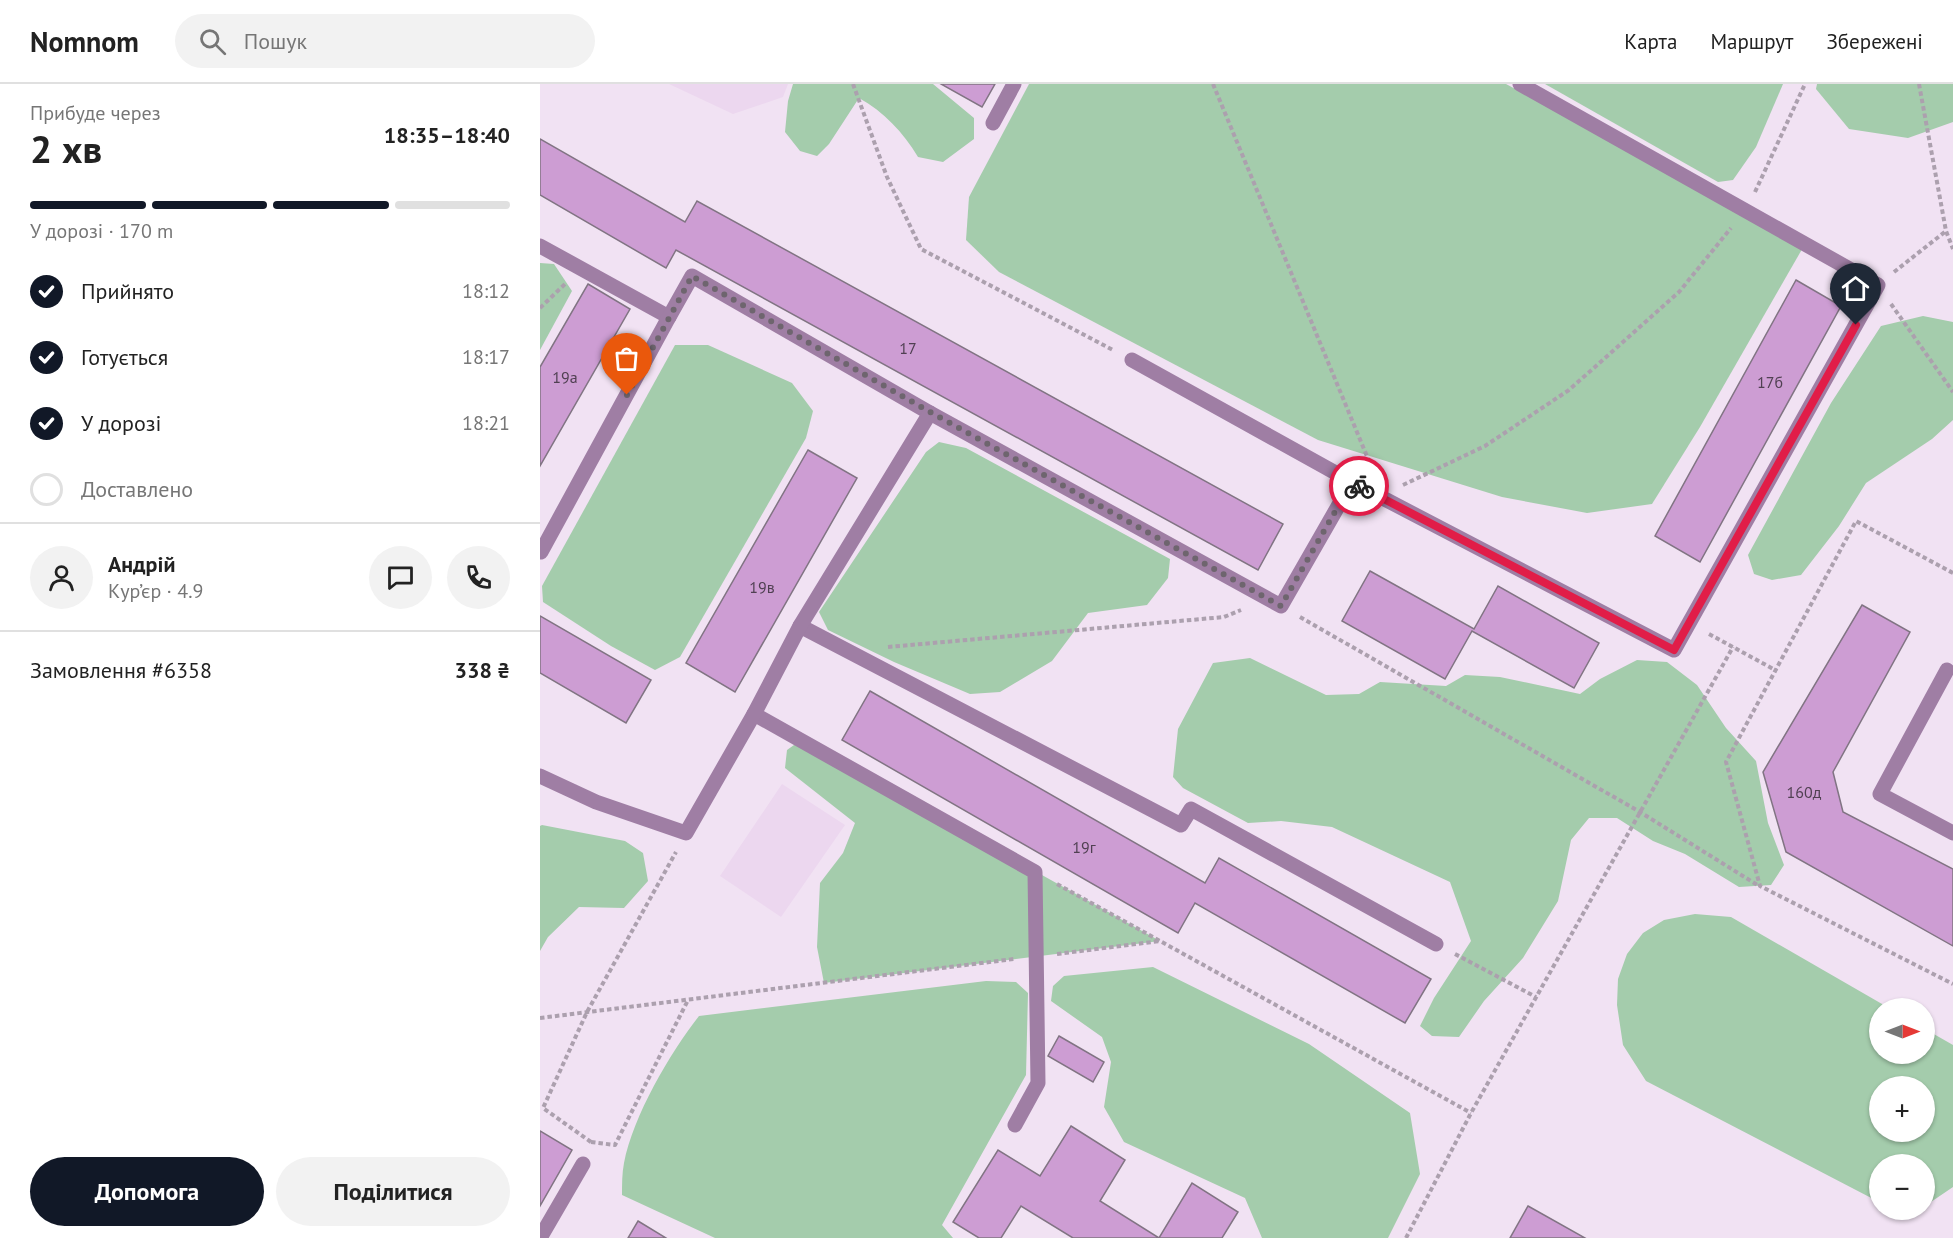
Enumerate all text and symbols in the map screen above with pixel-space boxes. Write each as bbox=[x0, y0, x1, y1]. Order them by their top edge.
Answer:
search box bbox=[175, 14, 595, 68]
text: Nomnom bbox=[30, 23, 139, 60]
icon: search bbox=[196, 25, 229, 58]
text: Пошук bbox=[244, 27, 307, 55]
text: Карта bbox=[1624, 28, 1677, 55]
text: Маршрут bbox=[1710, 28, 1793, 55]
text: Збережені bbox=[1826, 28, 1923, 55]
text: Прибуде через bbox=[30, 100, 161, 126]
text: 18:35–18:40 bbox=[384, 121, 510, 149]
text: 2 хв bbox=[30, 123, 102, 174]
text: У дорозі · 170 m bbox=[30, 218, 173, 244]
pin bbox=[1830, 263, 1881, 325]
icon: home bbox=[1839, 272, 1872, 305]
icon: check bbox=[30, 275, 63, 308]
text: Прийнято bbox=[81, 277, 174, 305]
text: 18:12 bbox=[462, 278, 510, 304]
pin bbox=[601, 333, 652, 395]
house number: 17 bbox=[899, 338, 917, 358]
icon: check bbox=[30, 341, 63, 374]
icon: bag bbox=[610, 342, 643, 375]
text: Готується bbox=[81, 343, 168, 371]
text: 18:17 bbox=[462, 344, 510, 370]
house number: 19а bbox=[552, 367, 578, 387]
house number: 17б bbox=[1757, 372, 1783, 392]
icon: check bbox=[30, 407, 63, 440]
text: У дорозі bbox=[81, 409, 161, 437]
text: 18:21 bbox=[462, 410, 510, 436]
courier bbox=[1329, 456, 1389, 516]
icon: bike bbox=[1343, 470, 1376, 503]
text: Доставлено bbox=[81, 475, 193, 503]
button: person bbox=[30, 546, 93, 609]
button: chat bbox=[369, 546, 432, 609]
button: phone bbox=[447, 546, 510, 609]
text: Андрій bbox=[108, 550, 175, 578]
house number: 19в bbox=[749, 577, 775, 597]
text: Кур’єр · 4.9 bbox=[108, 578, 203, 604]
text: Замовлення #6358 bbox=[30, 656, 212, 684]
text: 338 ₴ bbox=[455, 656, 510, 684]
house number: 160д bbox=[1787, 782, 1822, 802]
house number: 19г bbox=[1072, 837, 1096, 857]
north arrow bbox=[1869, 998, 1935, 1064]
map controls bbox=[1869, 998, 1935, 1220]
button: + bbox=[1869, 1076, 1935, 1142]
button: − bbox=[1869, 1154, 1935, 1220]
button: Допомога bbox=[30, 1157, 264, 1226]
button: Поділитися bbox=[276, 1157, 510, 1226]

